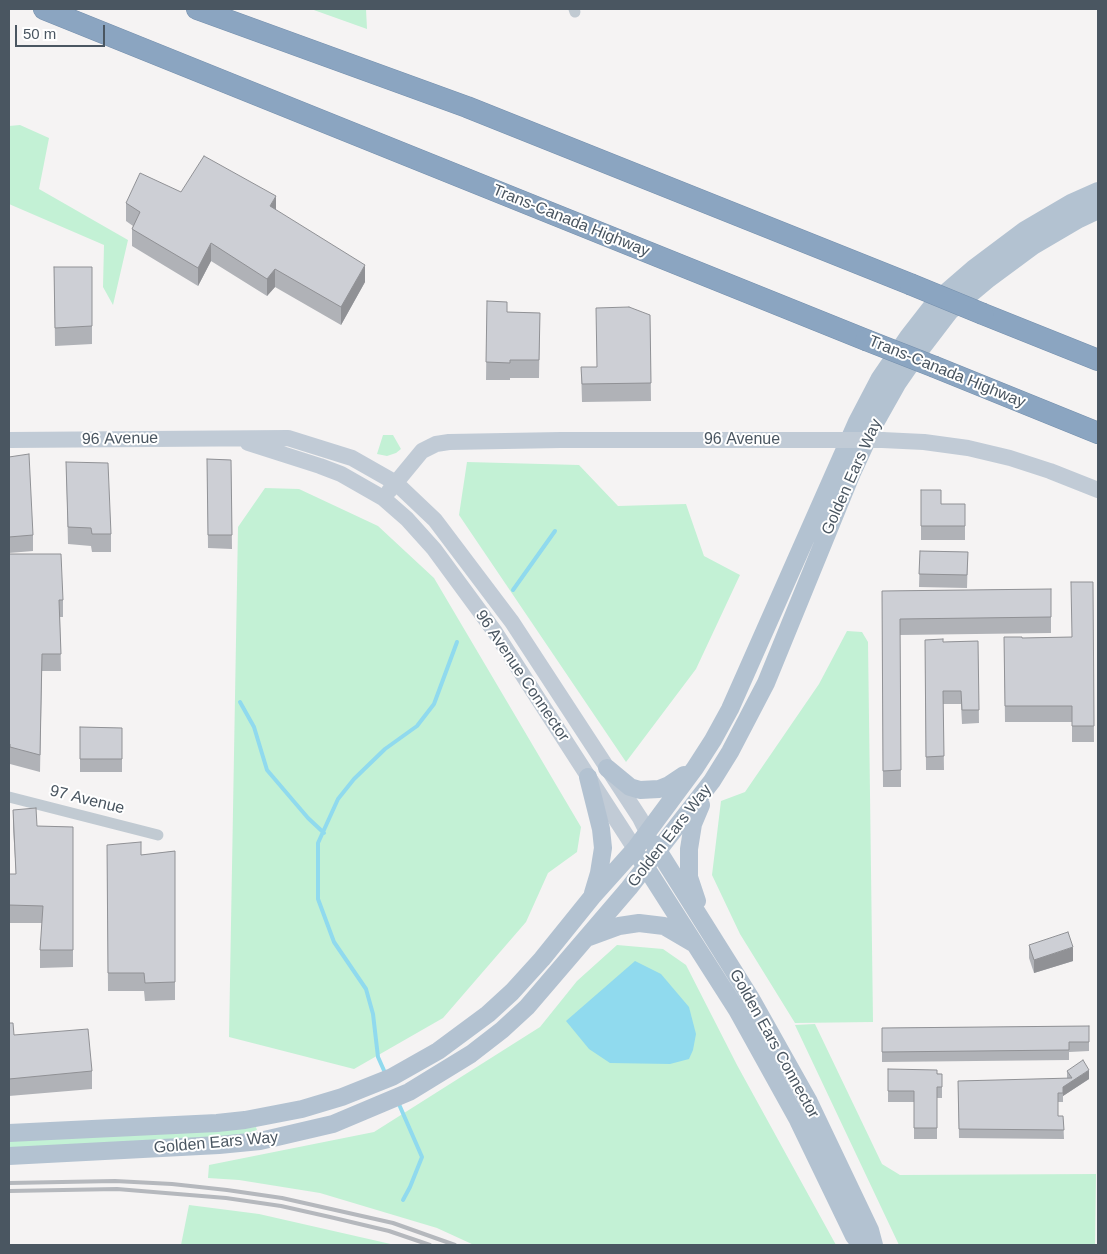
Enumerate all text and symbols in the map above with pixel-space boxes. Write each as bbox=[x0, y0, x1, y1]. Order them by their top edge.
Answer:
scale bar bbox=[18, 15, 108, 47]
text: 50 m bbox=[23, 25, 56, 42]
street label: Trans-Canada Highway bbox=[490, 181, 652, 261]
street label: Trans-Canada Highway bbox=[866, 332, 1028, 412]
street label: Golden Ears Way bbox=[818, 416, 886, 538]
street label: 96 Avenue bbox=[82, 429, 158, 449]
street label: 96 Avenue bbox=[704, 430, 780, 450]
street label: 96 Avenue Connector bbox=[471, 607, 573, 745]
street label: 97 Avenue bbox=[48, 781, 126, 819]
street label: Golden Ears Way bbox=[624, 781, 716, 891]
street label: Golden Ears Connector bbox=[725, 966, 823, 1122]
street label: Golden Ears Way bbox=[153, 1128, 279, 1158]

